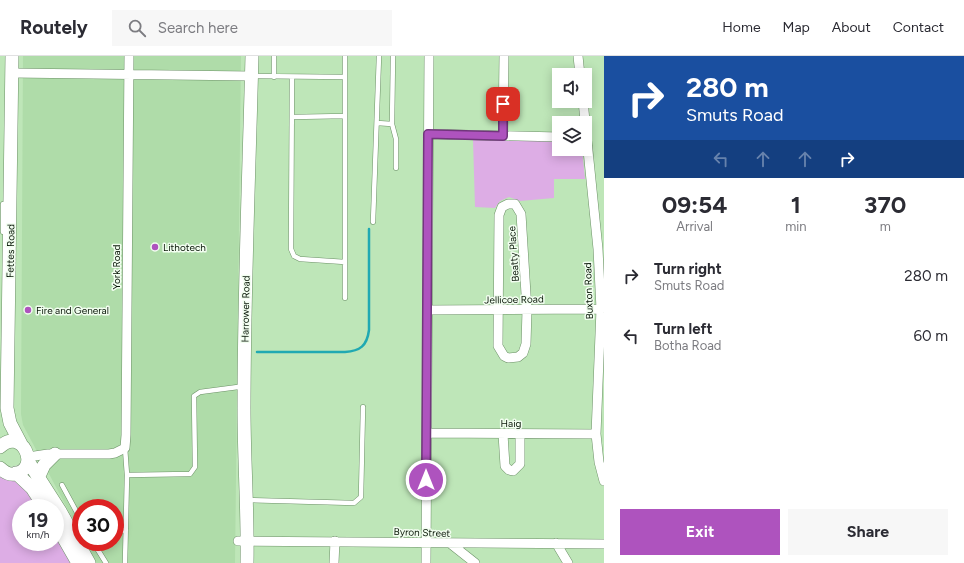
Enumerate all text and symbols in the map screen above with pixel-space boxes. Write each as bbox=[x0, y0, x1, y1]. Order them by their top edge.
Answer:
search box bbox=[112, 10, 392, 46]
text: Routely bbox=[20, 16, 88, 39]
icon: search bbox=[126, 17, 148, 39]
text: Search here bbox=[158, 19, 238, 37]
text: Home bbox=[722, 19, 761, 36]
text: Map bbox=[783, 19, 810, 36]
text: About bbox=[832, 19, 871, 36]
text: Contact bbox=[893, 19, 944, 36]
map controls bbox=[552, 68, 592, 156]
button: sound bbox=[552, 68, 592, 108]
text: 280 m bbox=[686, 70, 769, 104]
icon: right bbox=[620, 72, 672, 124]
pin bbox=[486, 87, 520, 121]
icon: arrive bbox=[492, 93, 514, 115]
text: Smuts Road bbox=[686, 104, 784, 126]
button: layers bbox=[552, 116, 592, 156]
icon: left bbox=[710, 148, 732, 170]
icon: ahead bbox=[752, 148, 774, 170]
icon: ahead bbox=[794, 148, 816, 170]
icon: right bbox=[836, 148, 858, 170]
text: 09:54 bbox=[662, 190, 727, 219]
text: 1 bbox=[791, 190, 801, 219]
text: 370 bbox=[864, 190, 906, 219]
text: Arrival bbox=[676, 219, 713, 234]
text: min bbox=[785, 219, 806, 234]
text: m bbox=[880, 219, 891, 234]
street label: Fettes Road bbox=[4, 224, 17, 278]
street label: Beatty Place bbox=[505, 225, 522, 282]
place label: Lithotech bbox=[163, 241, 206, 254]
marker: Lithotech bbox=[150, 242, 160, 252]
street label: York Road bbox=[110, 244, 123, 289]
text: Turn right bbox=[654, 260, 722, 278]
street label: Buxton Road bbox=[581, 262, 596, 320]
icon: right bbox=[620, 265, 642, 287]
text: 280 m bbox=[904, 267, 948, 285]
street label: Harrower Road bbox=[238, 275, 253, 343]
text: Smuts Road bbox=[654, 278, 724, 293]
street label: Jellicoe Road bbox=[484, 292, 544, 307]
place label: Fire and General bbox=[36, 304, 109, 317]
marker: Fire and General bbox=[23, 305, 33, 315]
text: Turn left bbox=[654, 320, 712, 338]
icon: left bbox=[620, 325, 642, 347]
text: 60 m bbox=[913, 327, 948, 345]
text: Botha Road bbox=[654, 338, 721, 353]
street label: Haig bbox=[501, 417, 522, 430]
position arrow bbox=[405, 459, 447, 501]
speed limit sign: 30 bbox=[72, 499, 124, 551]
text: 19 bbox=[28, 508, 48, 532]
button: Exit bbox=[620, 509, 780, 555]
button: Share bbox=[788, 509, 948, 555]
street label: Byron Street bbox=[393, 525, 451, 540]
text: km/h bbox=[27, 528, 49, 541]

